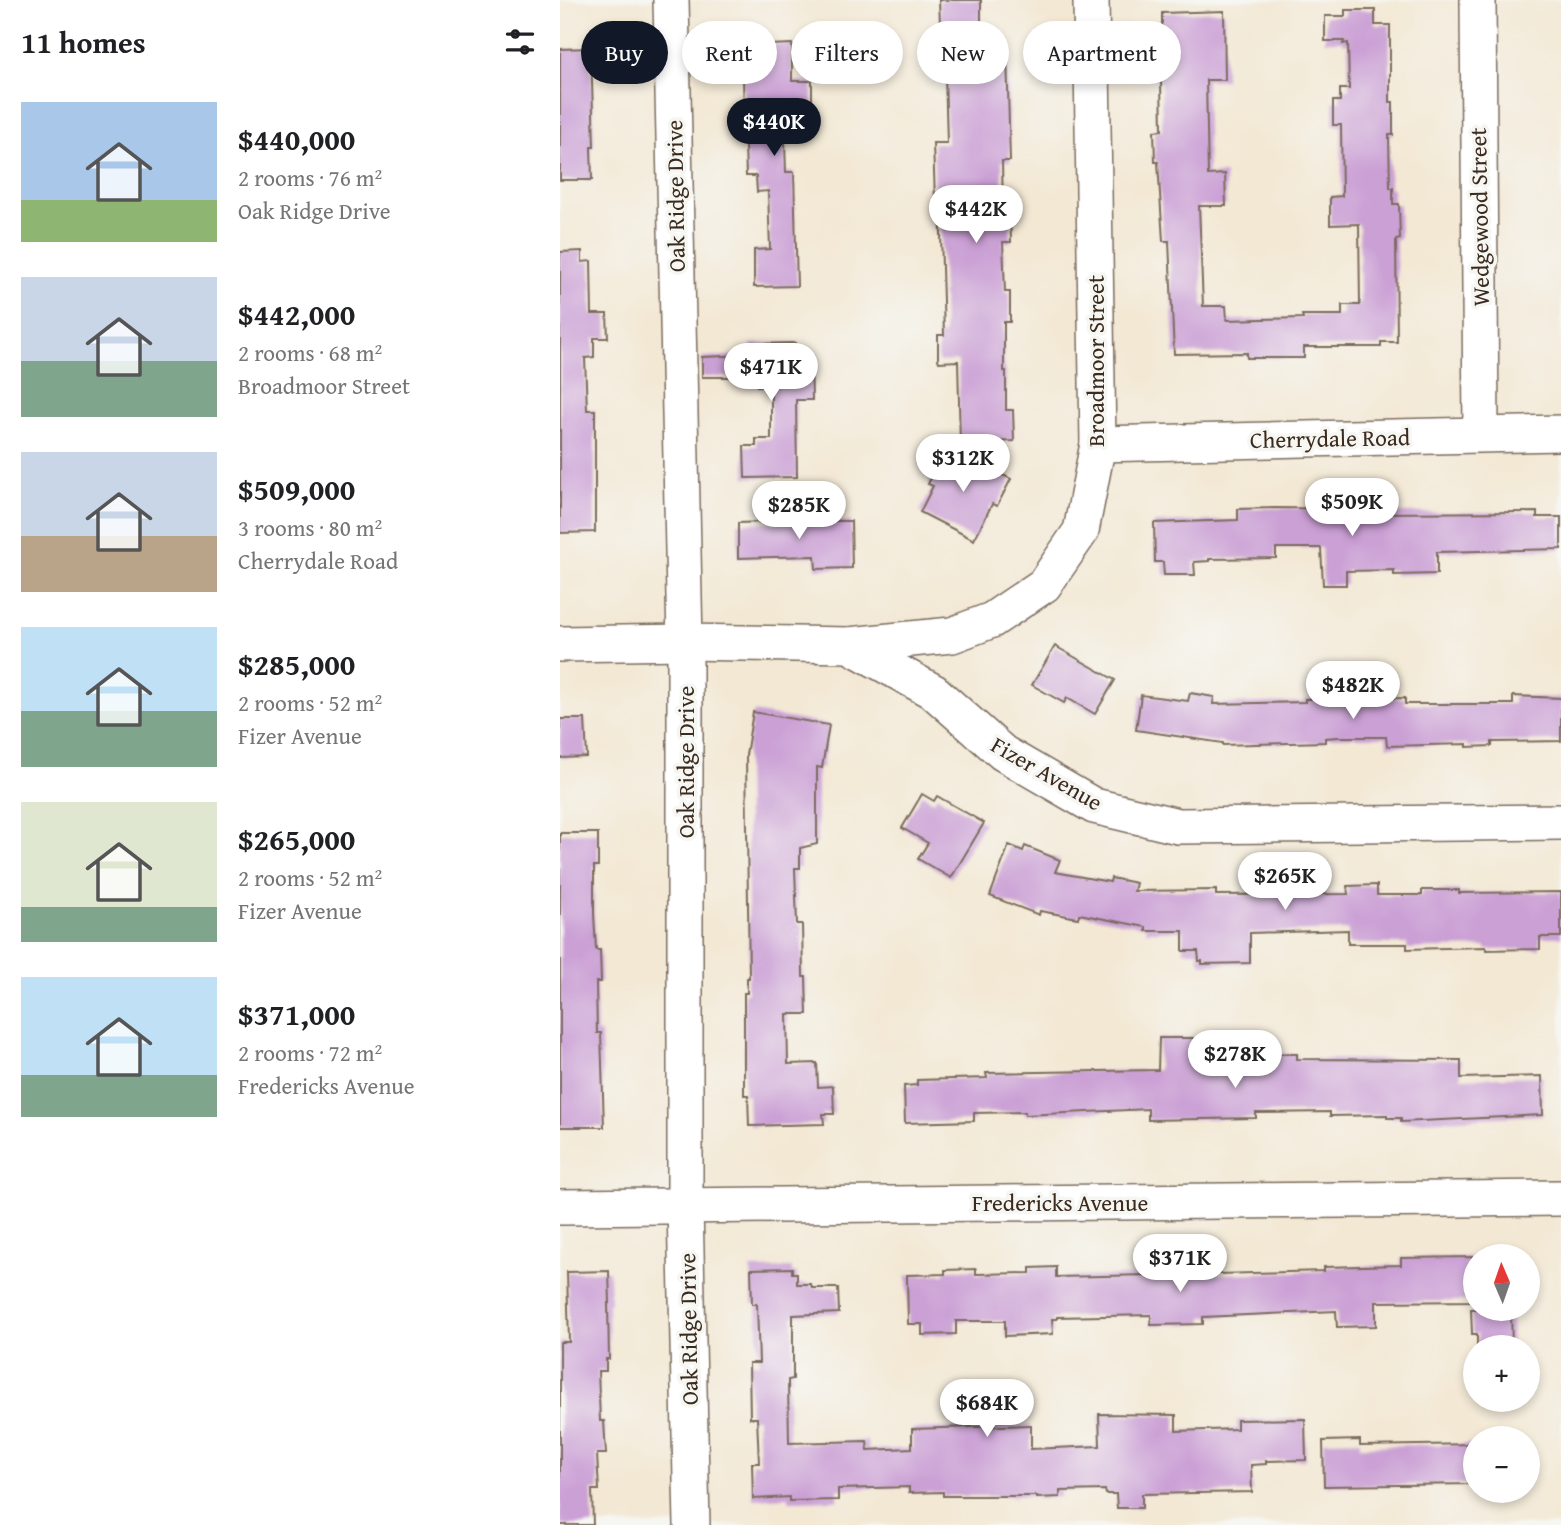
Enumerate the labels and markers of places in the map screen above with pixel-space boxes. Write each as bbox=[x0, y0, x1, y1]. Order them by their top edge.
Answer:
pin: $440K bbox=[725, 99, 823, 158]
pin: $442K bbox=[927, 186, 1025, 245]
pin: $471K bbox=[722, 344, 820, 403]
pin: $312K bbox=[914, 434, 1012, 494]
pin: $509K bbox=[1303, 478, 1401, 538]
pin: $285K bbox=[750, 482, 848, 541]
pin: $482K bbox=[1304, 662, 1402, 721]
pin: $265K bbox=[1236, 852, 1334, 912]
pin: $278K bbox=[1186, 1030, 1284, 1090]
pin: $371K bbox=[1131, 1234, 1229, 1294]
pin: $684K bbox=[938, 1380, 1036, 1439]

